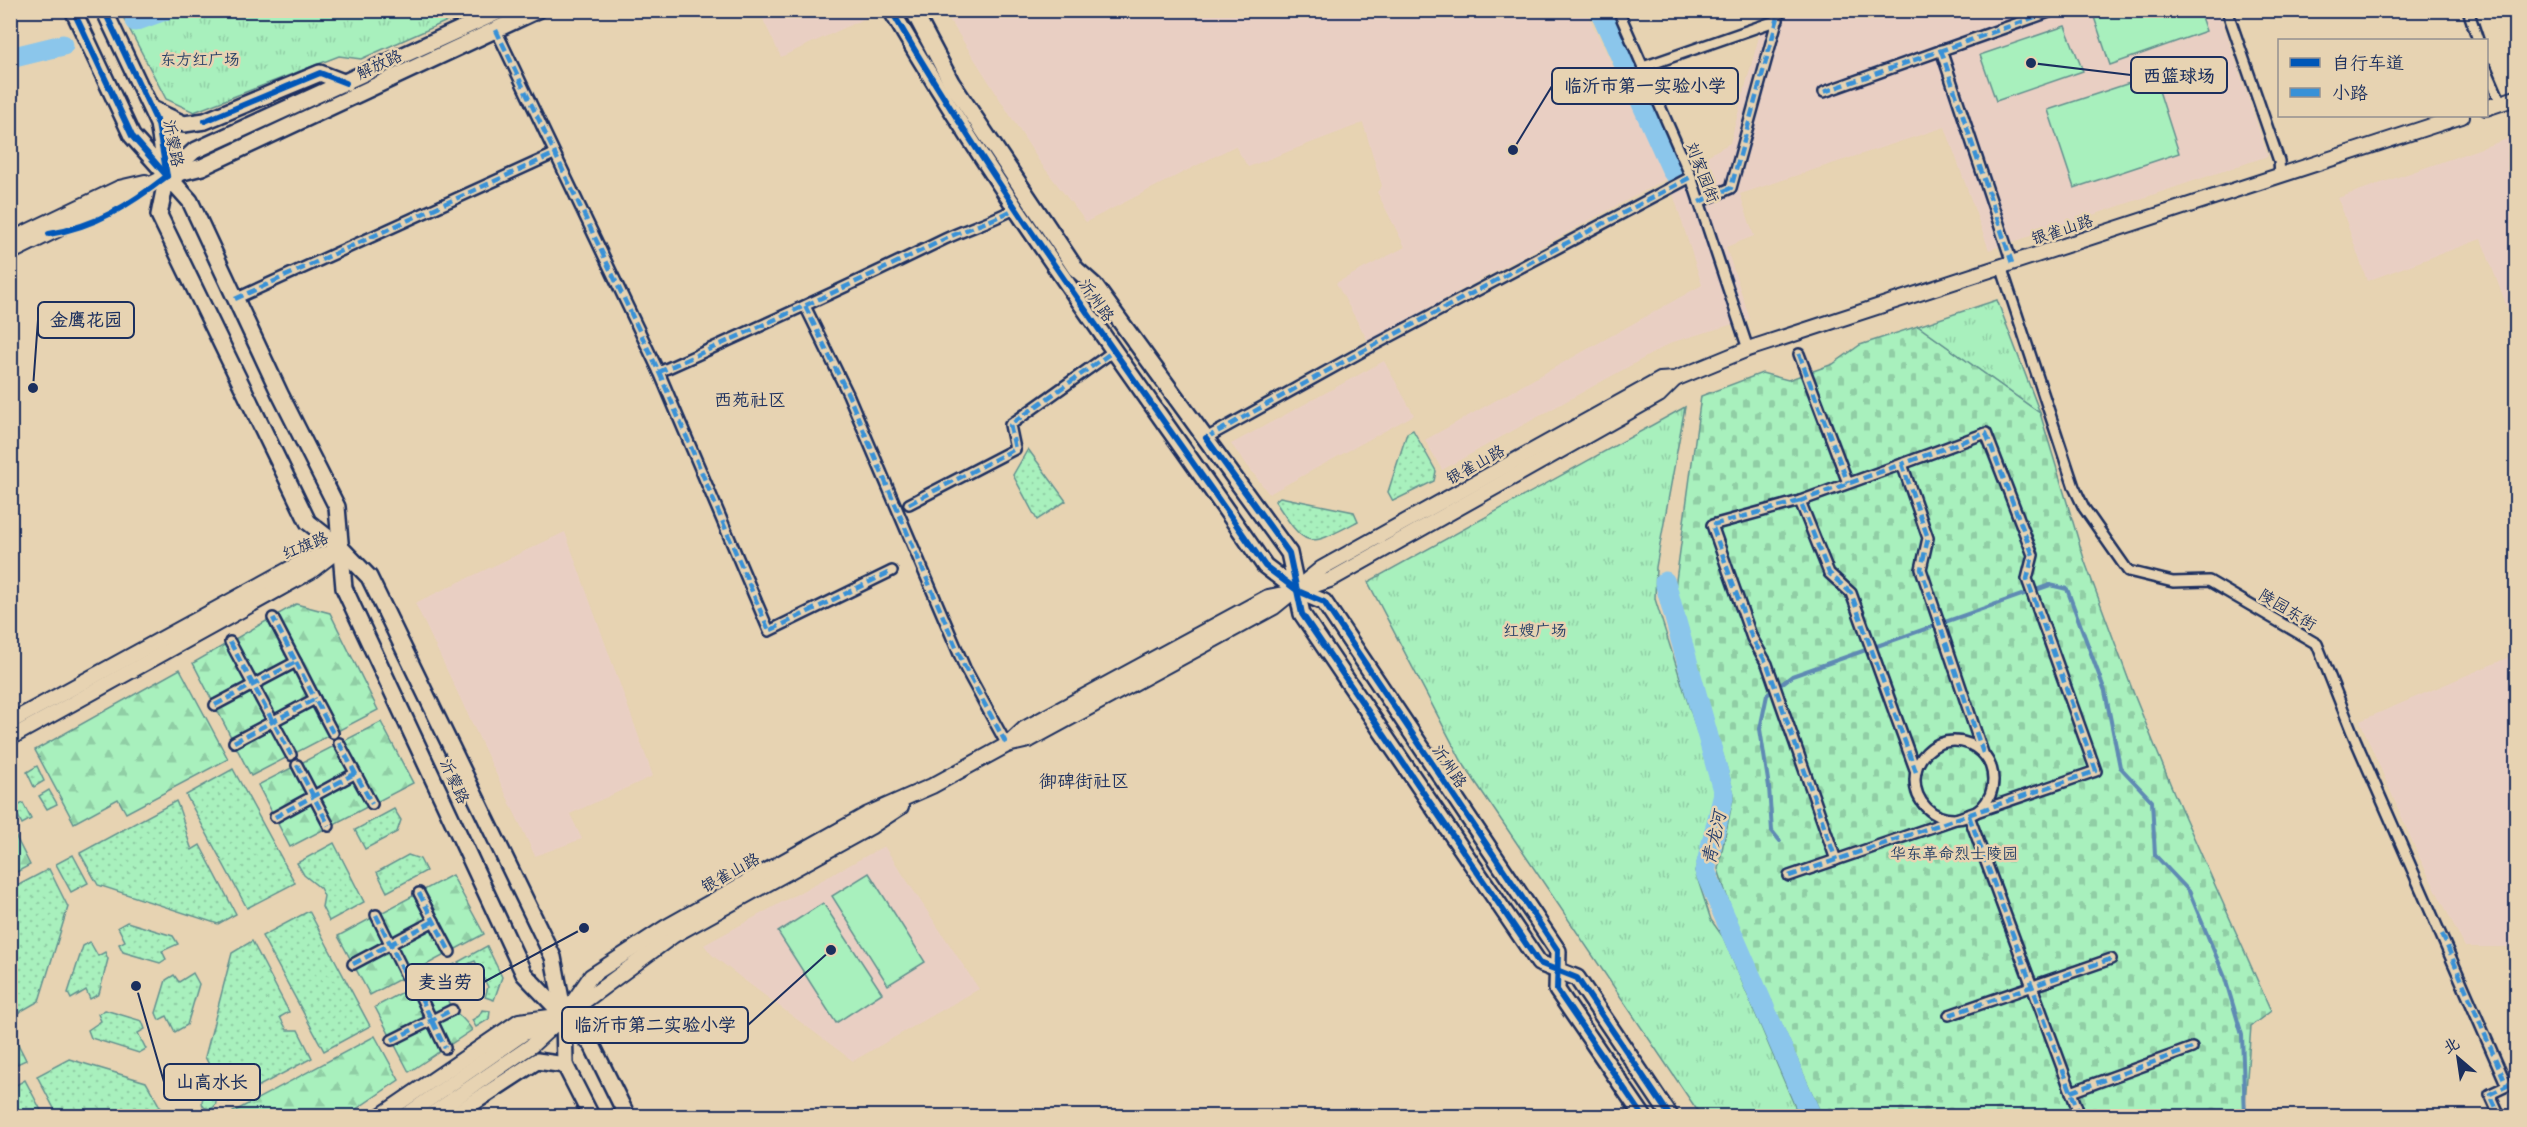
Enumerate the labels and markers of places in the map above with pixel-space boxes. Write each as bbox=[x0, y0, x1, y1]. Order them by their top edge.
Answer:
callout: 西篮球场 bbox=[2131, 57, 2227, 93]
callout: 临沂市第一实验小学 bbox=[1552, 68, 1738, 104]
callout: 金鹰花园 bbox=[38, 302, 134, 338]
callout: 麦当劳 bbox=[406, 964, 484, 1000]
callout: 临沂市第二实验小学 bbox=[562, 1007, 748, 1043]
callout: 山高水长 bbox=[164, 1064, 260, 1100]

